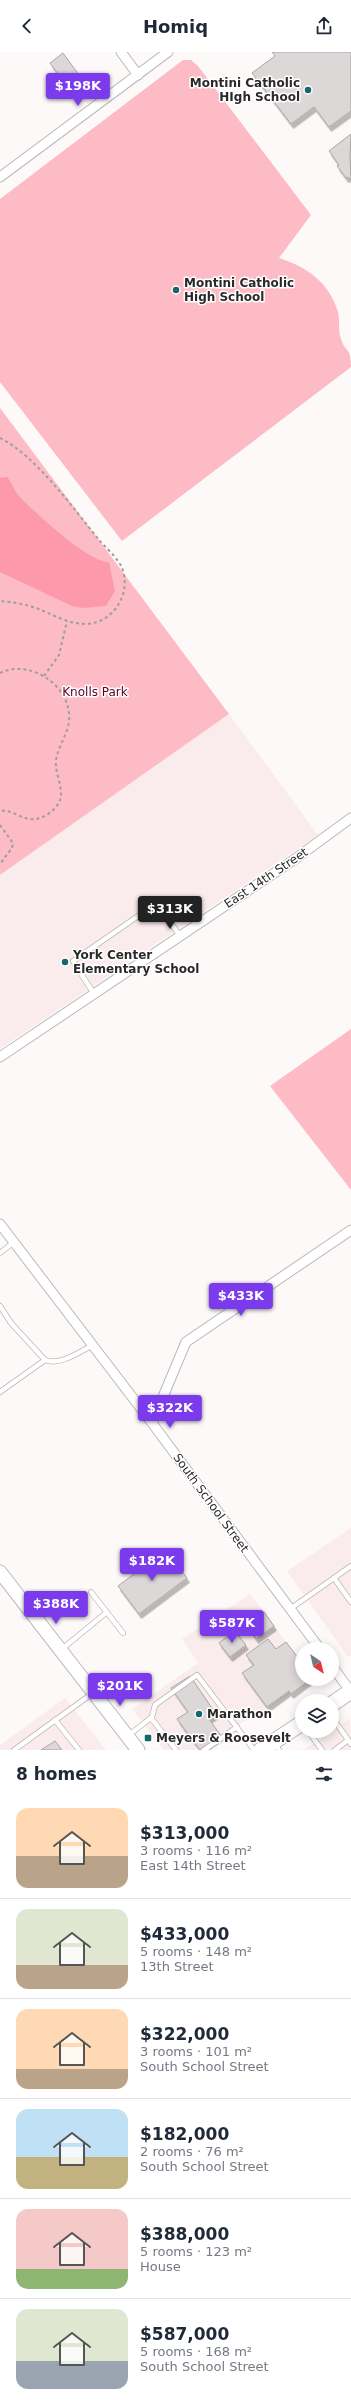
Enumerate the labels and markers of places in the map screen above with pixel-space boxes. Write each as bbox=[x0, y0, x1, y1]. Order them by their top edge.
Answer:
pin: $198K bbox=[50, 73, 106, 107]
place label: Montini Catholic HIgh School bbox=[190, 76, 300, 104]
marker: Montini Catholic HIgh School bbox=[303, 85, 313, 95]
place label: Montini Catholic High School bbox=[184, 276, 294, 304]
marker: Montini Catholic High School bbox=[171, 285, 181, 295]
pin: $313K bbox=[142, 896, 198, 930]
place label: York Center Elementary School bbox=[72, 948, 199, 976]
marker: York Center Elementary School bbox=[60, 957, 70, 967]
pin: $433K bbox=[213, 1283, 269, 1317]
pin: $322K bbox=[142, 1395, 198, 1429]
pin: $182K bbox=[124, 1548, 180, 1582]
pin: $388K bbox=[28, 1591, 84, 1625]
pin: $587K bbox=[204, 1610, 260, 1644]
pin: $201K bbox=[92, 1673, 148, 1707]
place label: Marathon bbox=[207, 1707, 272, 1721]
marker: Marathon bbox=[194, 1709, 204, 1719]
place label: Meyers & Roosevelt bbox=[156, 1731, 291, 1745]
marker: Meyers & Roosevelt bbox=[143, 1733, 153, 1743]

